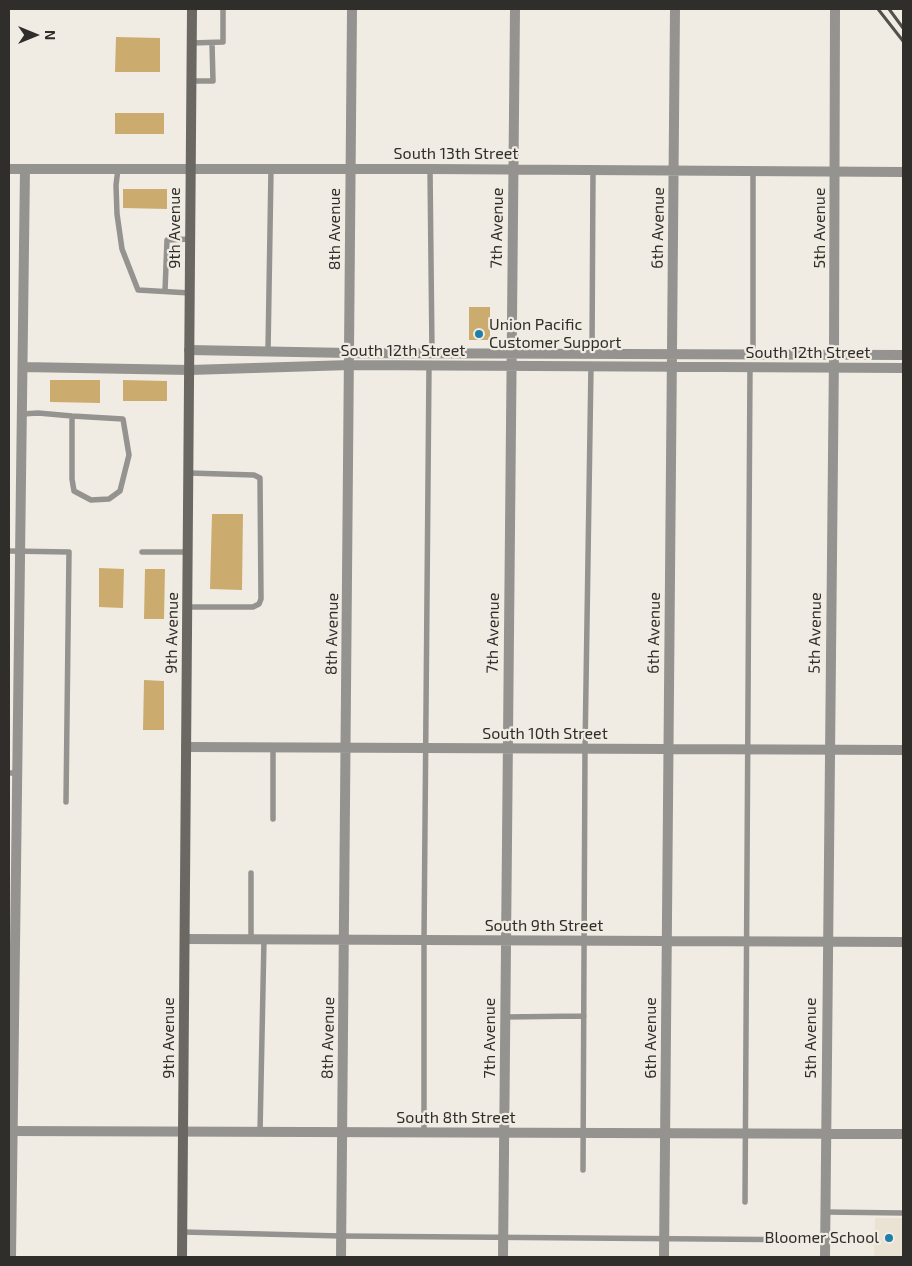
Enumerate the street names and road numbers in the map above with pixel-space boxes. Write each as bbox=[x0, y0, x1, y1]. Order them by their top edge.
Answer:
street label: South 13th Street bbox=[394, 144, 518, 164]
street label: 9th Avenue bbox=[165, 187, 185, 269]
street label: 7th Avenue bbox=[487, 187, 507, 269]
street label: 6th Avenue bbox=[648, 187, 668, 269]
street label: 5th Avenue bbox=[810, 187, 830, 269]
street label: 8th Avenue bbox=[325, 188, 345, 270]
street label: South 12th Street bbox=[341, 341, 465, 361]
street label: South 12th Street bbox=[746, 343, 870, 363]
street label: 9th Avenue bbox=[162, 592, 182, 674]
street label: 7th Avenue bbox=[483, 592, 503, 674]
street label: 6th Avenue bbox=[644, 592, 664, 674]
street label: 5th Avenue bbox=[805, 592, 825, 674]
street label: 8th Avenue bbox=[322, 593, 342, 675]
street label: South 10th Street bbox=[482, 724, 608, 744]
street label: South 9th Street bbox=[485, 916, 603, 936]
street label: 9th Avenue bbox=[159, 997, 179, 1079]
street label: 8th Avenue bbox=[318, 997, 338, 1079]
street label: 6th Avenue bbox=[641, 997, 661, 1079]
street label: 5th Avenue bbox=[801, 997, 821, 1079]
street label: 7th Avenue bbox=[480, 998, 500, 1078]
street label: South 8th Street bbox=[396, 1108, 516, 1128]

